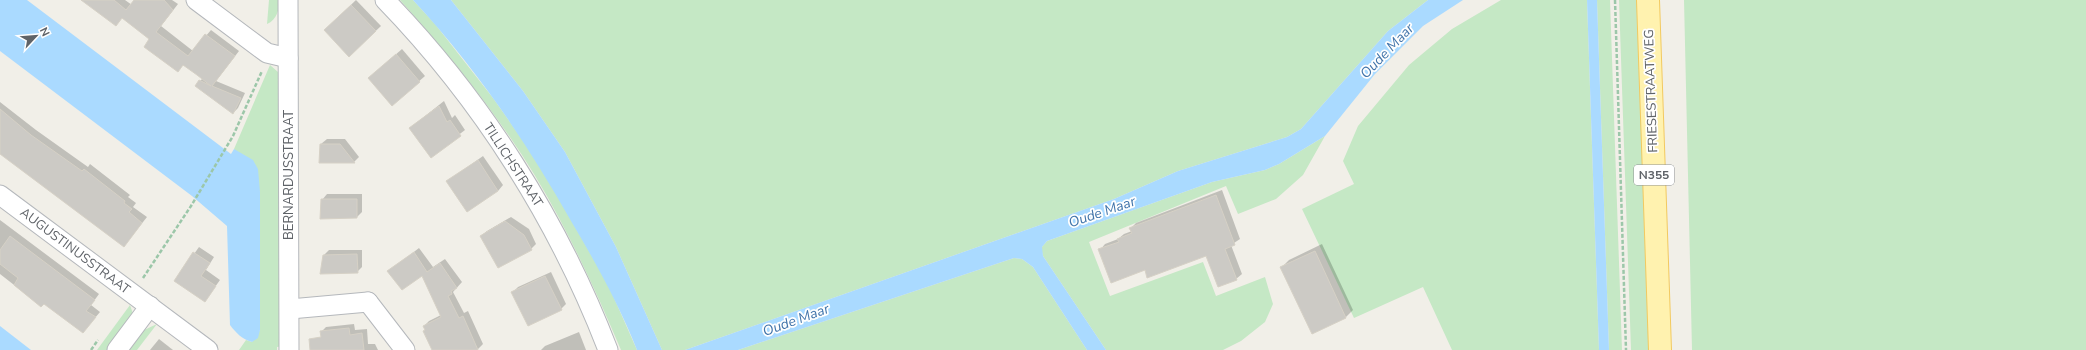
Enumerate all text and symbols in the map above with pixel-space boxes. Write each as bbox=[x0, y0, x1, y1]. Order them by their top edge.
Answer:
north arrow bbox=[16, 16, 56, 56]
water label: Oude Maar bbox=[1356, 19, 1419, 83]
text: N bbox=[36, 25, 53, 39]
street label: FRIESESTRAATWEG bbox=[1640, 29, 1662, 153]
street label: BERNARDUSSTRAAT bbox=[280, 110, 298, 240]
street label: TILLICHSTRAAT bbox=[479, 119, 547, 211]
road number: N355 bbox=[1634, 165, 1674, 185]
water label: Oude Maar bbox=[1066, 191, 1139, 232]
street label: AUGUSTINUSSTRAAT bbox=[16, 204, 134, 299]
water label: Oude Maar bbox=[760, 299, 833, 341]

